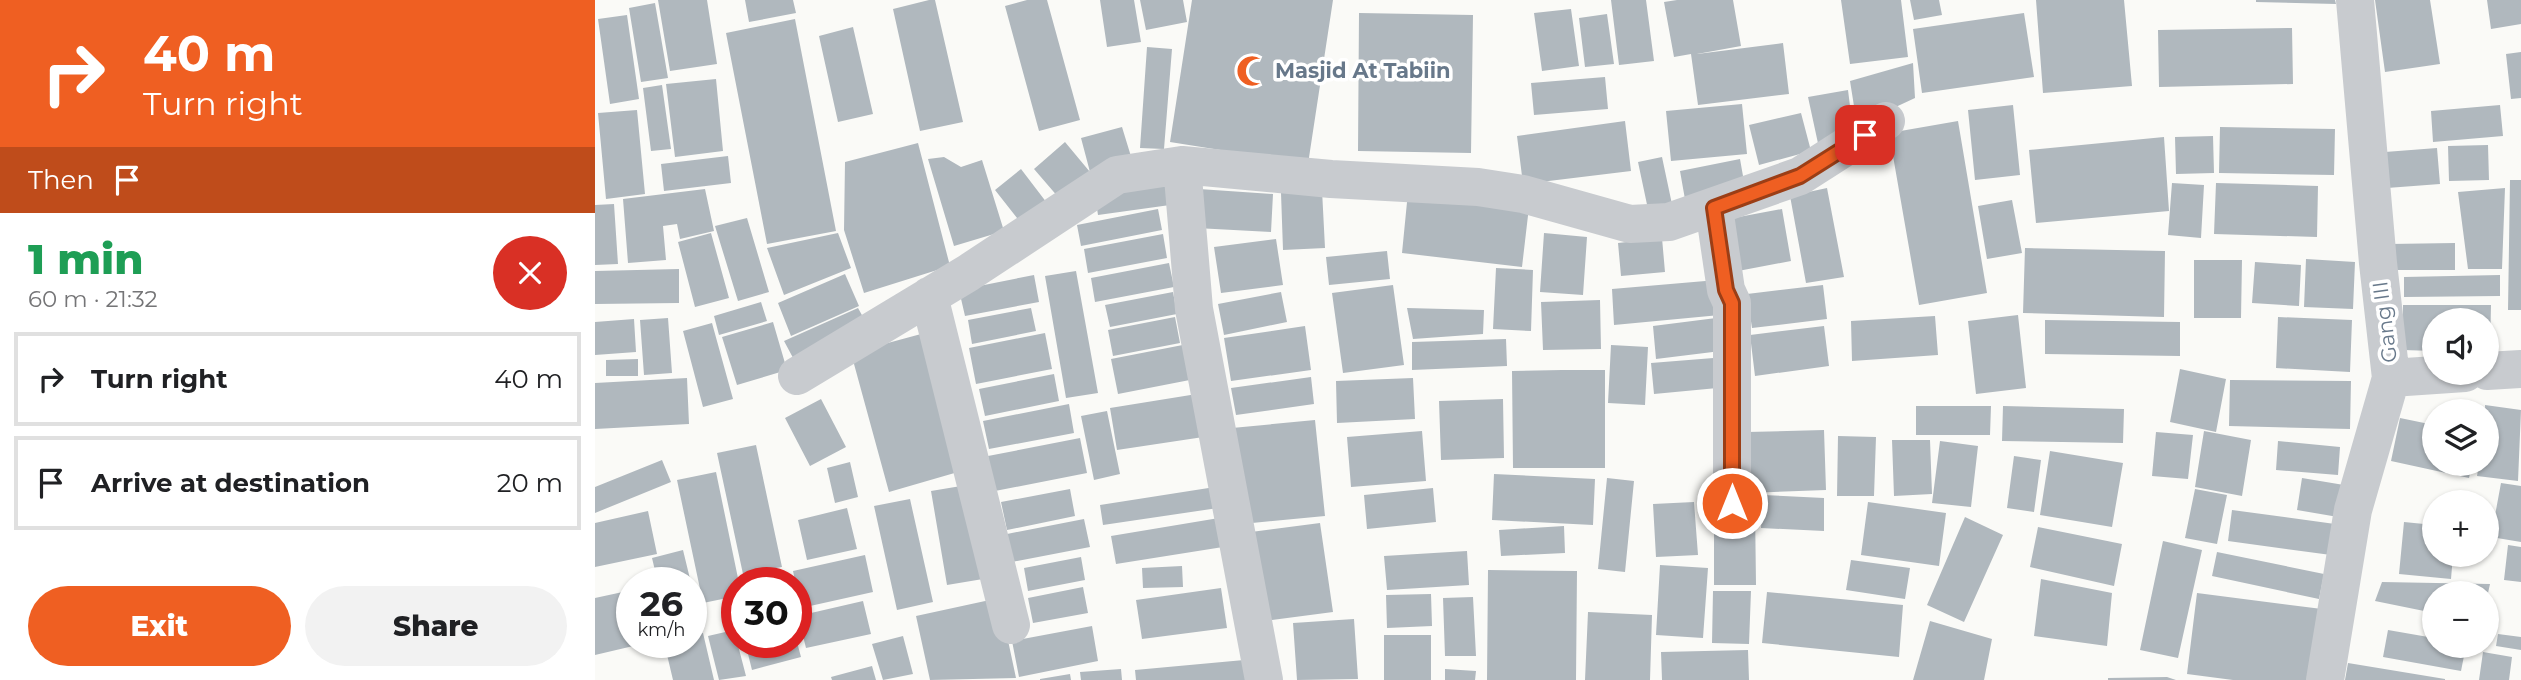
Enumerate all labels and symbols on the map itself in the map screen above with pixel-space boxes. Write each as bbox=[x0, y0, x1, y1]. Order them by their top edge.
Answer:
mosque icon: Masjid At Tabiin bbox=[1235, 54, 1269, 88]
place label: Masjid At Tabiin bbox=[1275, 58, 1450, 83]
pin bbox=[1835, 105, 1895, 165]
street label: Gang III bbox=[2367, 280, 2402, 364]
position arrow bbox=[1695, 466, 1769, 540]
speed limit sign: 30 bbox=[721, 567, 812, 658]

